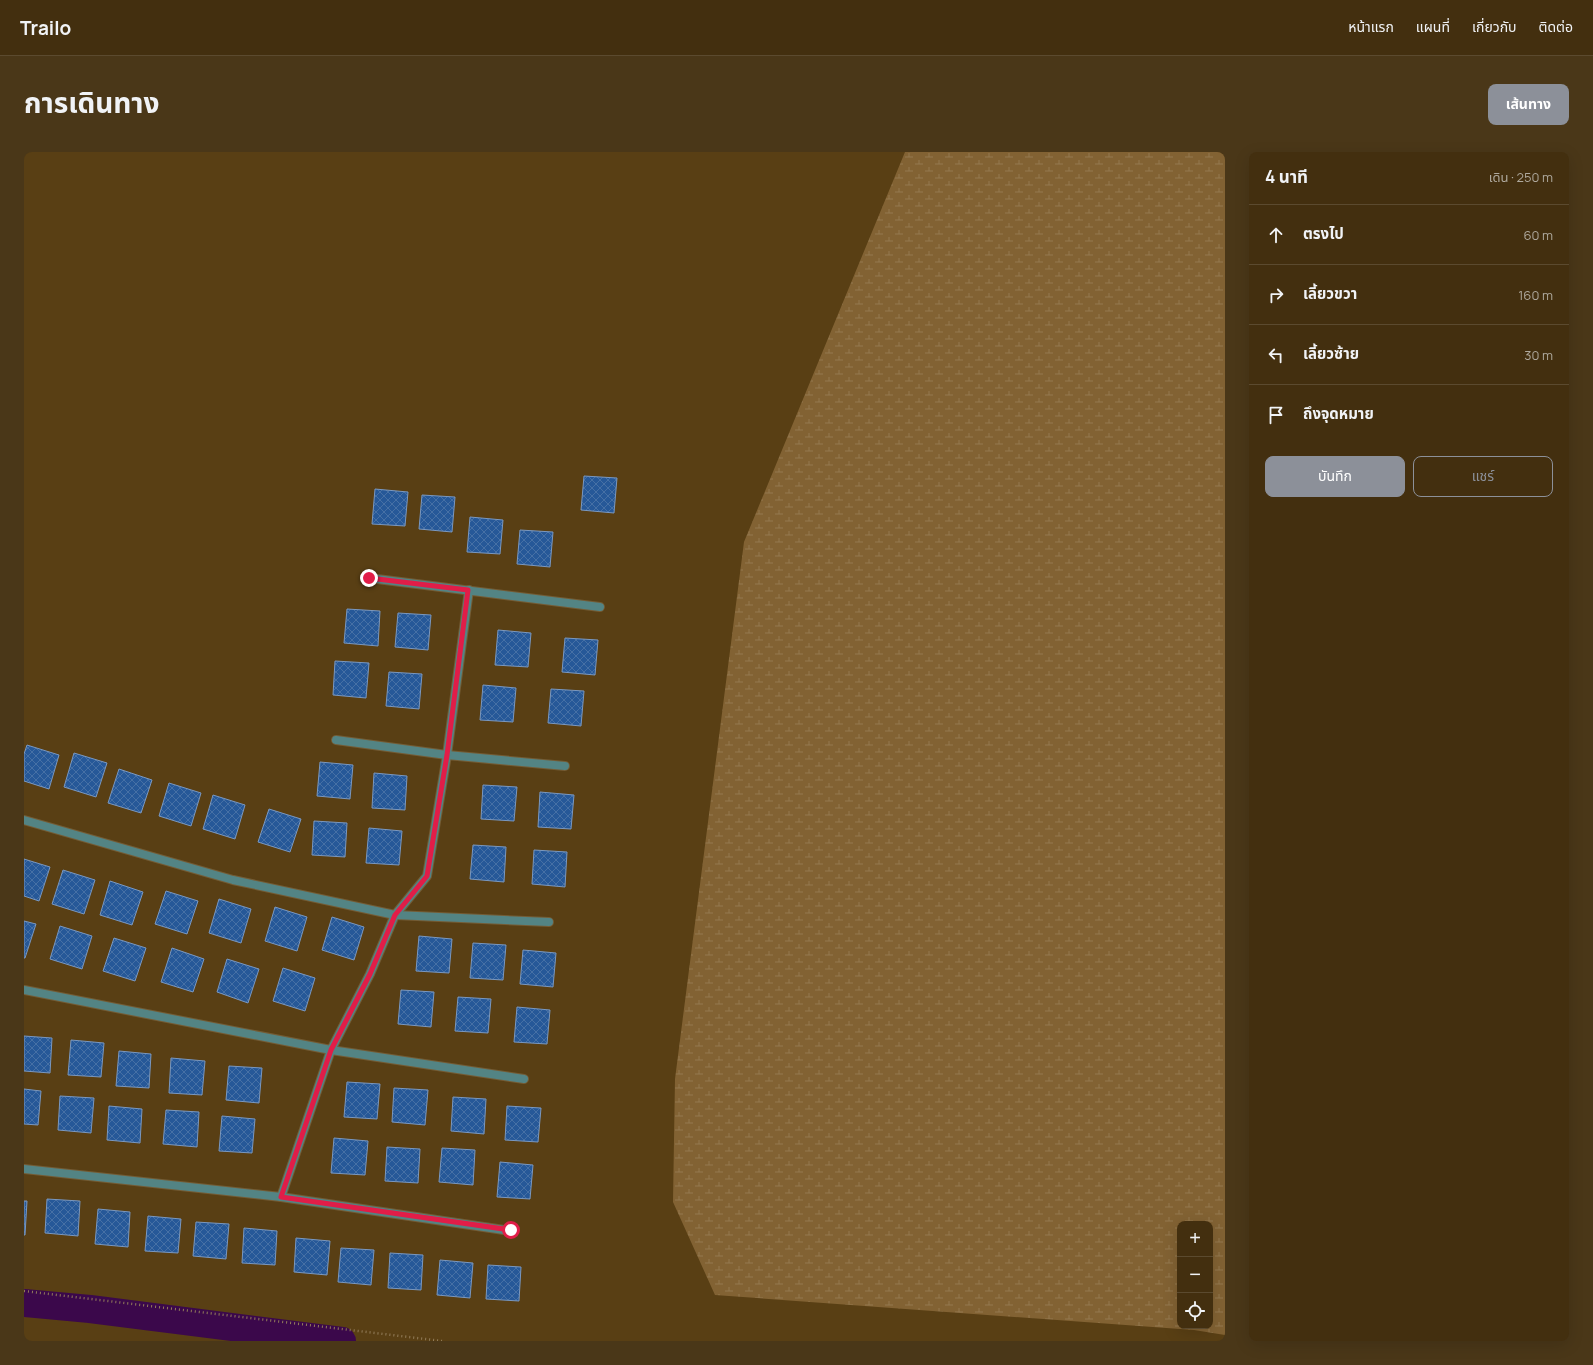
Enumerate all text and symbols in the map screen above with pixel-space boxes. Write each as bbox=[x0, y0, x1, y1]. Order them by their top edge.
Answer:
text: Trailo bbox=[20, 15, 71, 41]
text: หน้าแรก bbox=[1348, 17, 1394, 36]
text: แผนที่ bbox=[1416, 17, 1450, 36]
text: เกี่ยวกับ bbox=[1472, 17, 1517, 36]
text: ติดต่อ bbox=[1539, 17, 1573, 36]
text: การเดินทาง bbox=[24, 83, 159, 121]
button: เส้นทาง bbox=[1488, 84, 1569, 125]
text: 4 นาที bbox=[1265, 165, 1308, 188]
text: เดิน · 250 m bbox=[1489, 168, 1553, 186]
text: ตรงไป bbox=[1303, 223, 1344, 244]
icon: ahead bbox=[1265, 224, 1287, 246]
text: 60 m bbox=[1523, 226, 1553, 244]
text: เลี้ยวขวา bbox=[1303, 283, 1357, 304]
icon: right bbox=[1265, 284, 1287, 306]
text: 160 m bbox=[1518, 286, 1553, 304]
text: เลี้ยวซ้าย bbox=[1303, 343, 1359, 364]
icon: left bbox=[1265, 344, 1287, 366]
text: 30 m bbox=[1524, 346, 1553, 364]
text: ถึงจุดหมาย bbox=[1303, 403, 1374, 424]
icon: arrive bbox=[1265, 404, 1287, 426]
button: บันทึก bbox=[1265, 456, 1405, 497]
button: แชร์ bbox=[1413, 456, 1553, 497]
route end bbox=[360, 569, 378, 587]
route start bbox=[502, 1221, 520, 1239]
map controls bbox=[1177, 1221, 1213, 1329]
button: + bbox=[1177, 1221, 1213, 1257]
button: − bbox=[1177, 1257, 1213, 1293]
button: locate bbox=[1177, 1293, 1213, 1329]

